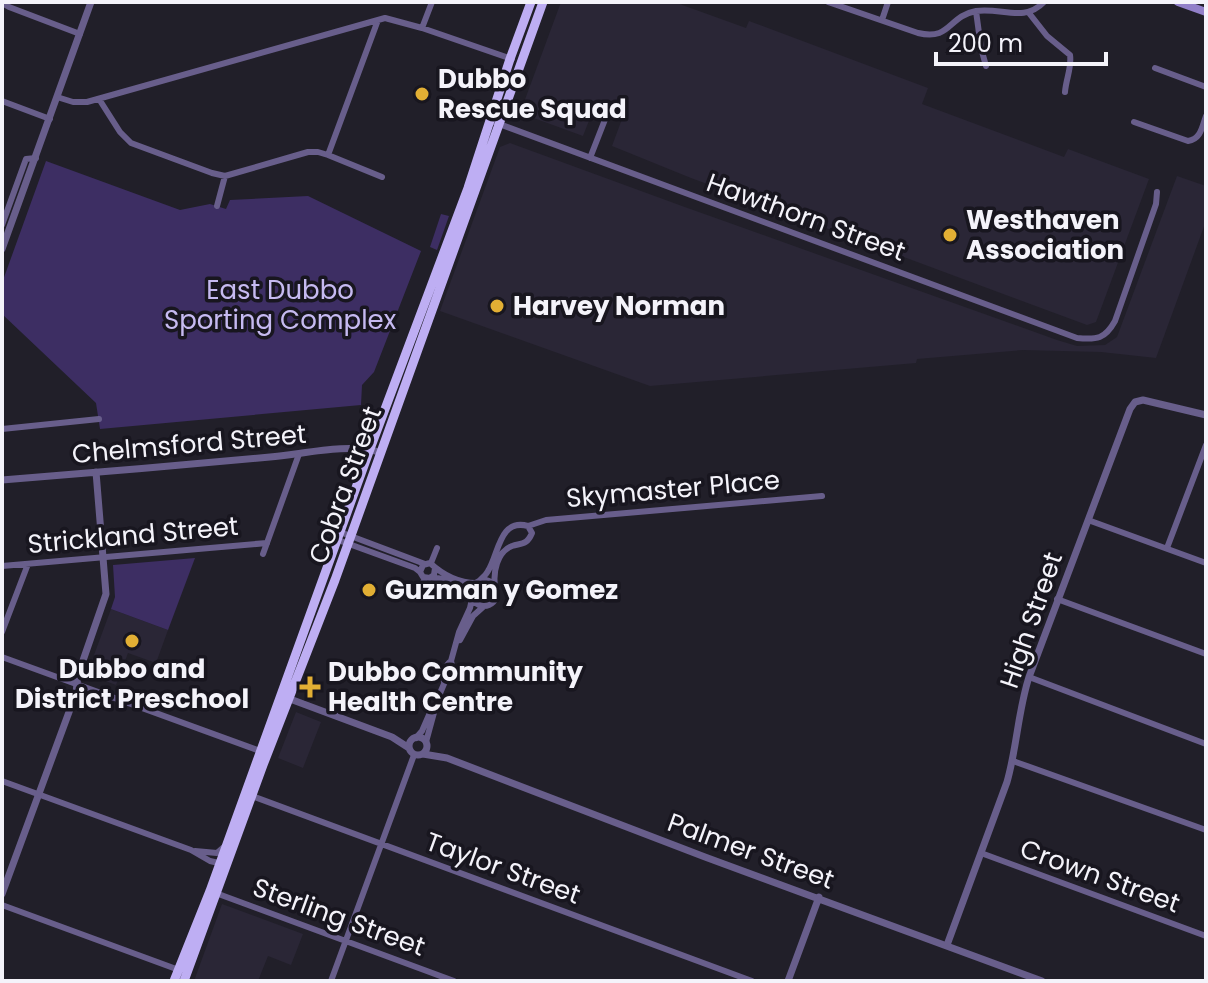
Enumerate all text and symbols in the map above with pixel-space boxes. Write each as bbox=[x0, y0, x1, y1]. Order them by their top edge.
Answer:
scale bar bbox=[936, 16, 1106, 66]
text: 200 m bbox=[948, 27, 1023, 60]
place label: Dubbo Rescue Squad bbox=[438, 61, 627, 127]
marker: Dubbo Rescue Squad bbox=[413, 85, 431, 103]
street label: Hawthorn Street bbox=[702, 164, 910, 270]
place label: Westhaven Association bbox=[966, 202, 1124, 268]
marker: Westhaven Association bbox=[941, 226, 959, 244]
park label: East Dubbo Sporting Complex bbox=[164, 272, 397, 338]
place label: Harvey Norman bbox=[513, 288, 725, 324]
marker: Harvey Norman bbox=[488, 297, 506, 315]
street label: Cobra Street bbox=[300, 401, 390, 569]
street label: Chelmsford Street bbox=[70, 416, 308, 472]
street label: Skymaster Place bbox=[565, 462, 781, 516]
street label: Strickland Street bbox=[26, 508, 240, 562]
street label: High Street bbox=[991, 547, 1071, 693]
place label: Guzman y Gomez bbox=[385, 572, 618, 608]
marker: Guzman y Gomez bbox=[360, 581, 378, 599]
marker: Dubbo and District Preschool bbox=[123, 632, 141, 650]
place label: Dubbo and District Preschool bbox=[15, 651, 249, 717]
place label: Dubbo Community Health Centre bbox=[328, 654, 584, 720]
marker: Dubbo Community Health Centre bbox=[299, 676, 321, 698]
street label: Palmer Street bbox=[663, 804, 839, 898]
street label: Taylor Street bbox=[421, 823, 585, 913]
street label: Crown Street bbox=[1015, 830, 1185, 922]
street label: Sterling Street bbox=[248, 869, 430, 965]

